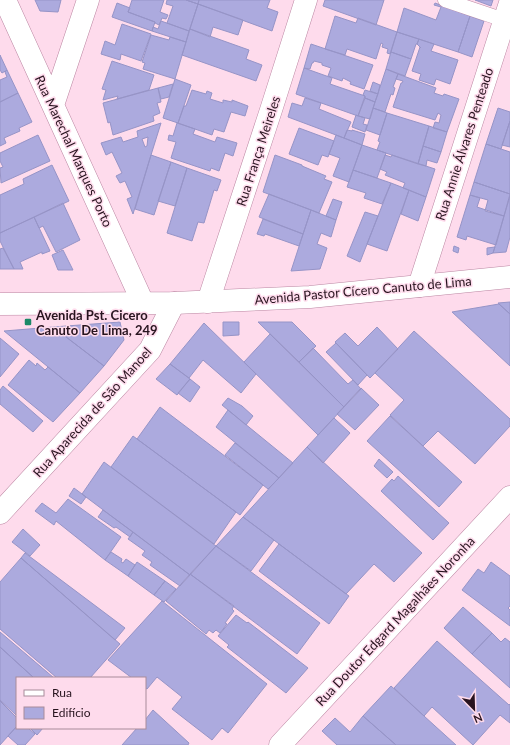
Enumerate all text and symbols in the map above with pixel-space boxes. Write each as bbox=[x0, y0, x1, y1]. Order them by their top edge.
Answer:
street label: Rua Annie Álvares Penteado bbox=[432, 65, 496, 223]
street label: Rua Marechal Marques Porto bbox=[32, 73, 116, 229]
street label: Rua França Meireles bbox=[233, 94, 283, 208]
street label: Avenida Pastor Cícero Canuto de Lima bbox=[254, 273, 472, 307]
place label: Avenida Pst. Cicero Canuto De Lima, 249 bbox=[35, 307, 158, 338]
marker: Avenida Pst. Cicero Canuto De Lima, 249 bbox=[23, 317, 33, 327]
street label: Rua Aparecida de São Manoel bbox=[29, 344, 155, 480]
street label: Rua Doutor Edgard Magalhães Noronha bbox=[312, 533, 478, 709]
legend bbox=[16, 677, 146, 729]
text: Rua bbox=[52, 685, 72, 700]
north arrow bbox=[454, 689, 494, 729]
text: Edifício bbox=[52, 705, 91, 720]
text: N bbox=[472, 711, 485, 726]

